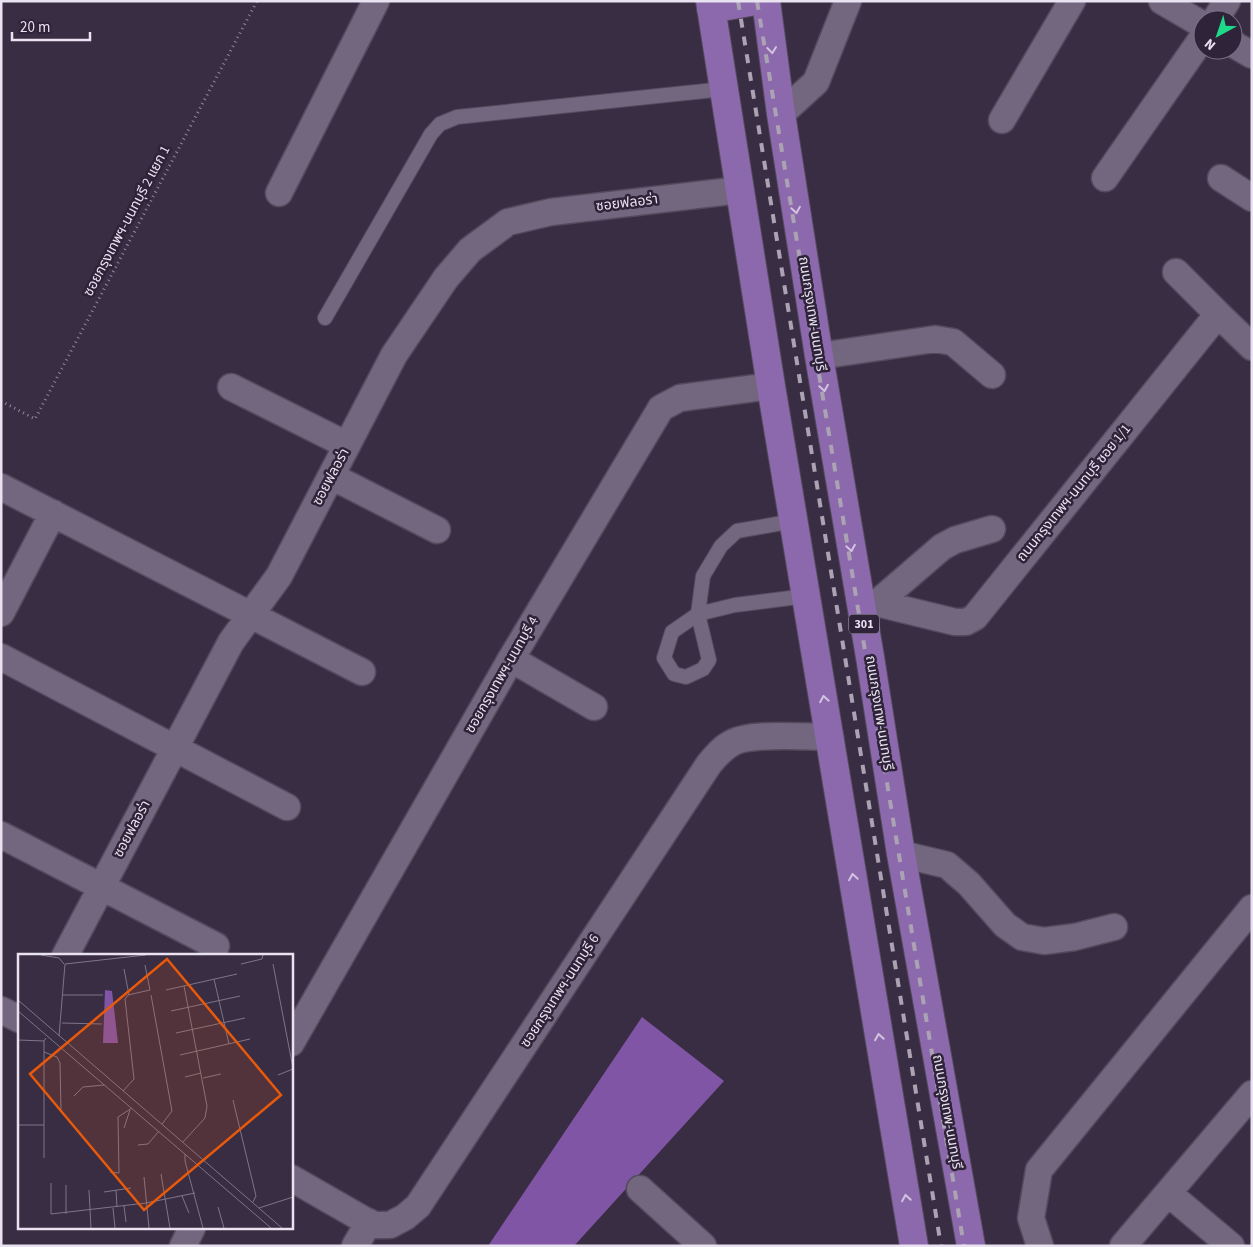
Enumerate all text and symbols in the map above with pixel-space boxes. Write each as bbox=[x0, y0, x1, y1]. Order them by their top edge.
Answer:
scale bar bbox=[12, 10, 90, 42]
north arrow bbox=[1193, 10, 1243, 60]
text: 20 m bbox=[20, 17, 50, 38]
text: N bbox=[1200, 34, 1220, 55]
one-way arrow bbox=[766, 46, 777, 54]
street label: ซอยกรุงเทพฯ-นนทบุรี 2 แยก 1 bbox=[79, 142, 175, 300]
street label: ซอยฟลอร่า bbox=[595, 189, 659, 217]
one-way arrow bbox=[790, 206, 800, 215]
street label: ถนนกรุงเทพ-นนทบุรี bbox=[793, 255, 831, 373]
one-way arrow bbox=[819, 384, 829, 392]
street label: ถนนกรุงเทพฯ-นนทบุรี ซอย 1/1 bbox=[1012, 420, 1136, 566]
street label: ซอยฟลอร่า bbox=[308, 445, 354, 509]
one-way arrow bbox=[846, 544, 856, 553]
street label: ซอยกรุงเทพฯ-นนทบุรี 4 bbox=[460, 613, 544, 737]
road number: 301 bbox=[849, 614, 879, 634]
street label: ถนนกรุงเทพ-นนทบุรี bbox=[860, 654, 898, 772]
one-way arrow bbox=[819, 695, 829, 704]
street label: ซอยฟลอร่า bbox=[109, 797, 155, 861]
one-way arrow bbox=[848, 873, 859, 881]
street label: ซอยกรุงเทพฯ-นนทบุรี 6 bbox=[516, 930, 604, 1052]
inset map bbox=[18, 954, 292, 1230]
one-way arrow bbox=[875, 1033, 885, 1042]
street label: ถนนกรุงเทพ-นนทบุรี bbox=[927, 1053, 967, 1171]
one-way arrow bbox=[901, 1193, 911, 1202]

